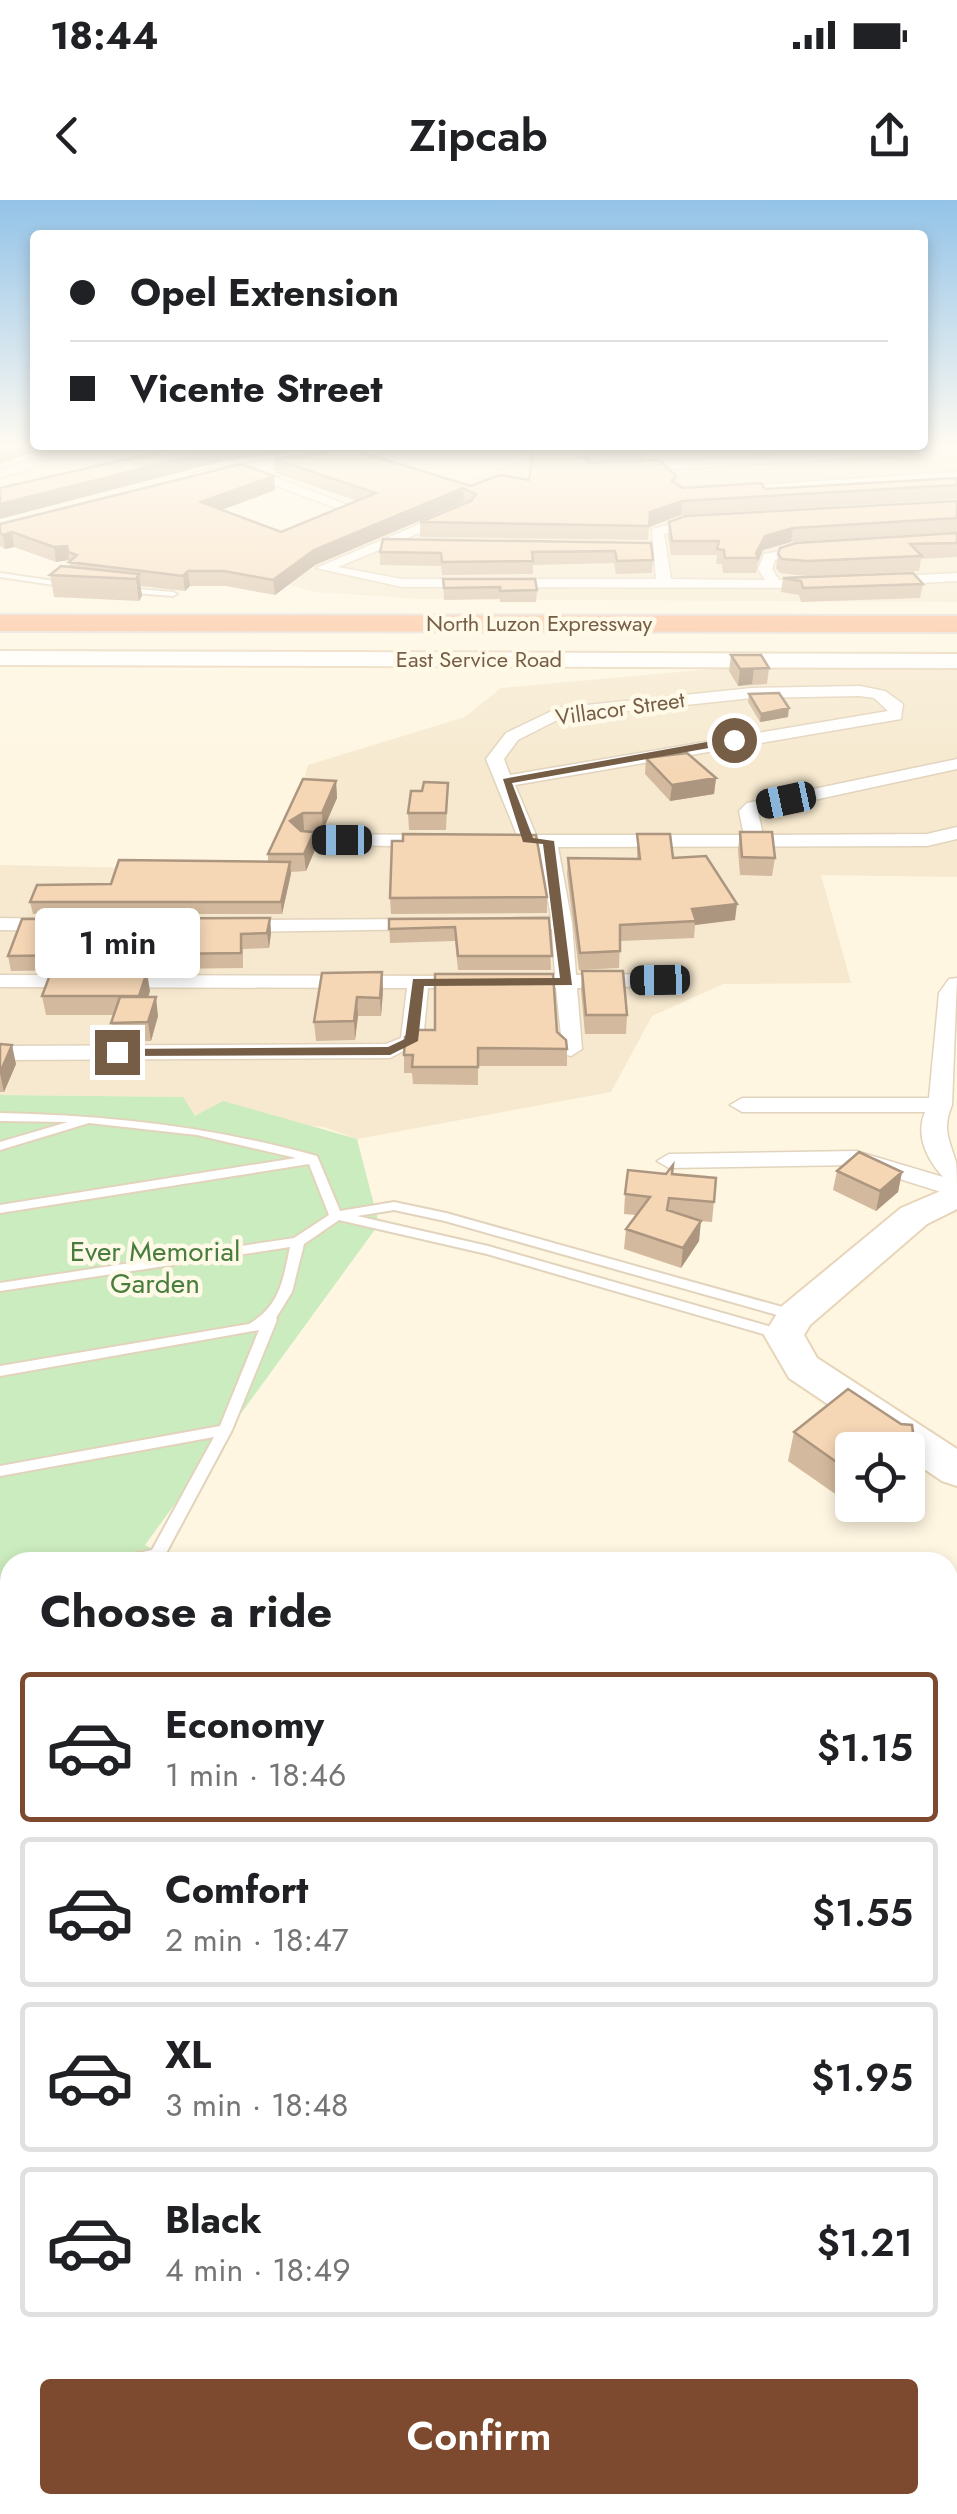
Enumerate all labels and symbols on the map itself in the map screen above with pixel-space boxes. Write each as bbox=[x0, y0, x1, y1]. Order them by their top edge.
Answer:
street label: North Luzon Expressway bbox=[426, 607, 652, 639]
street label: East Service Road bbox=[396, 643, 562, 675]
street label: Villacor Street bbox=[553, 683, 687, 733]
route start bbox=[712, 718, 757, 763]
car bbox=[754, 779, 818, 821]
car bbox=[312, 825, 372, 855]
callout: 1 min bbox=[34, 907, 200, 977]
car bbox=[630, 964, 690, 996]
route end bbox=[95, 1030, 140, 1075]
park label: Ever Memorial Garden bbox=[70, 1231, 240, 1304]

